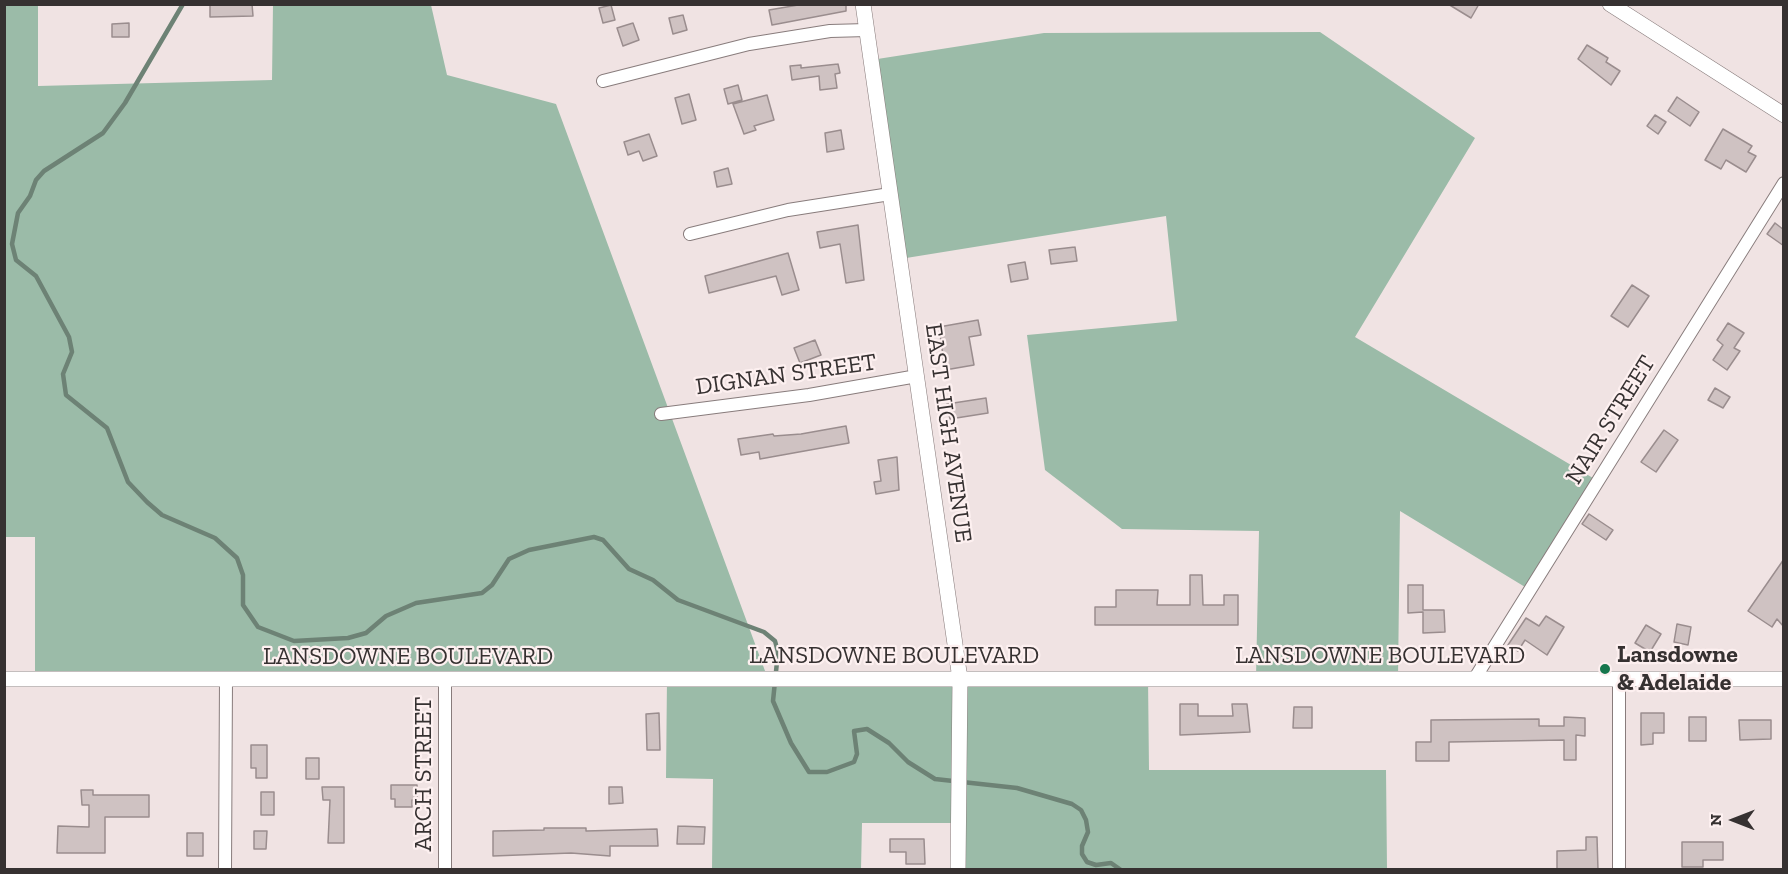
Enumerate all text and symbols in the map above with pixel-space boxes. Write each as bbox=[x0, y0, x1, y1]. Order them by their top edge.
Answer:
street label: EAST HIGH AVENUE bbox=[918, 322, 978, 544]
street label: DIGNAN STREET bbox=[694, 348, 878, 402]
street label: NAIR STREET bbox=[1560, 350, 1662, 490]
place label: Lansdowne & Adelaide bbox=[1617, 641, 1738, 697]
street label: LANSDOWNE BOULEVARD bbox=[749, 642, 1039, 670]
street label: LANSDOWNE BOULEVARD bbox=[1235, 642, 1525, 670]
street label: LANSDOWNE BOULEVARD bbox=[263, 643, 553, 671]
marker: Lansdowne & Adelaide bbox=[1598, 662, 1612, 676]
street label: ARCH STREET bbox=[410, 697, 438, 851]
north arrow bbox=[1704, 790, 1764, 850]
text: N bbox=[1706, 814, 1725, 826]

